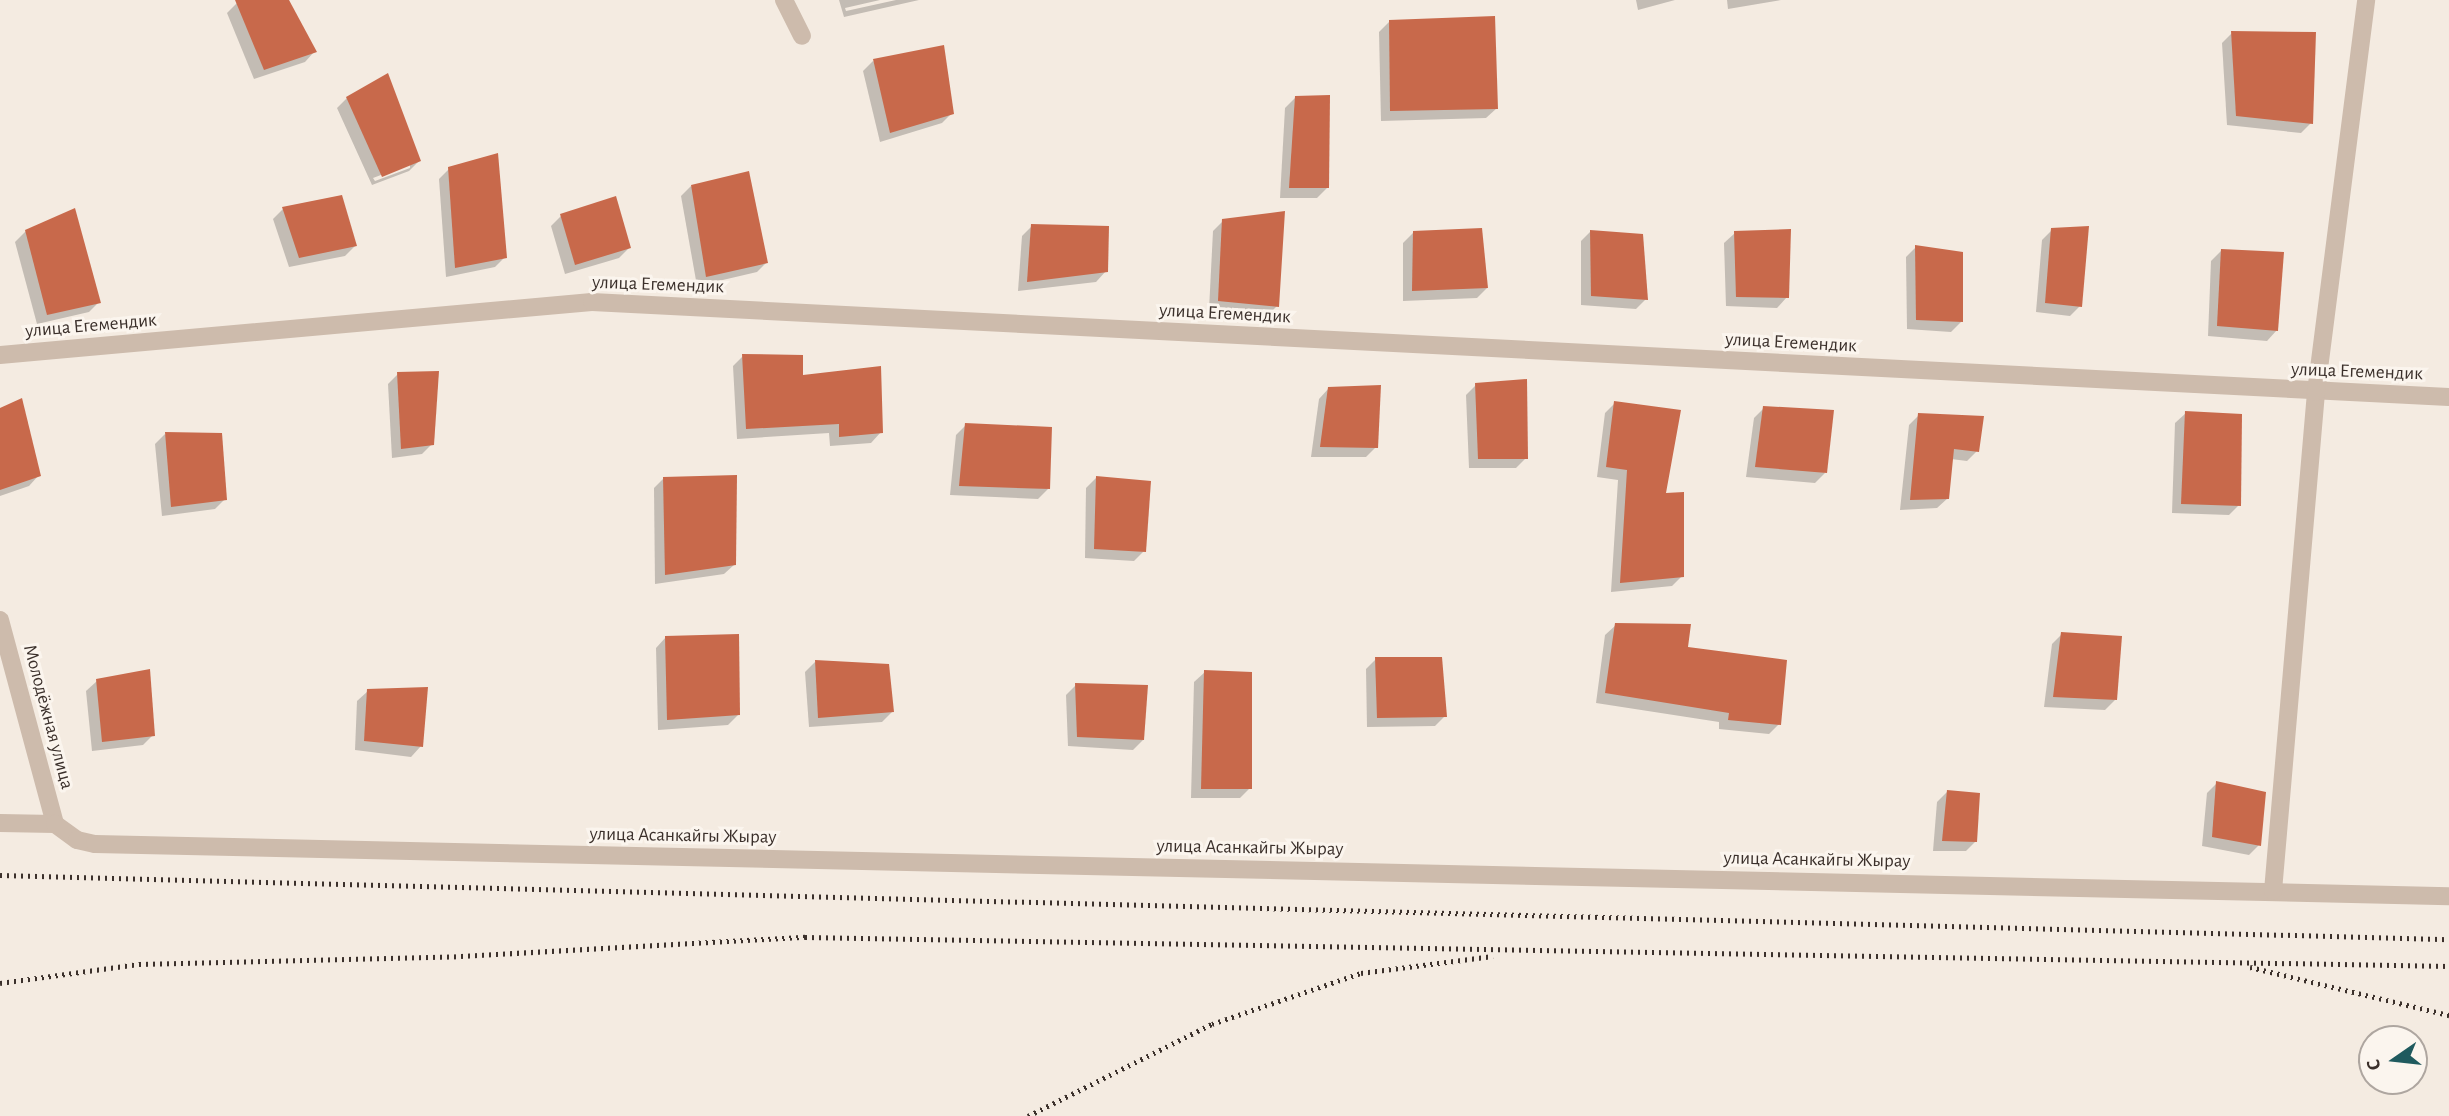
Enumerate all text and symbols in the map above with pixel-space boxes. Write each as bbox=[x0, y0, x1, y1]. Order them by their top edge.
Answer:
street label: улица Егемендик bbox=[592, 271, 724, 299]
street label: улица Егемендик bbox=[1159, 299, 1291, 329]
street label: улица Егемендик bbox=[24, 309, 158, 343]
street label: улица Егемендик bbox=[1725, 328, 1857, 358]
street label: улица Егемендик bbox=[2291, 358, 2423, 386]
street label: Молодёжная улица bbox=[18, 642, 78, 792]
street label: улица Асанкайгы Жырау bbox=[589, 823, 777, 849]
street label: улица Асанкайгы Жырау bbox=[1156, 835, 1344, 861]
street label: улица Асанкайгы Жырау bbox=[1723, 847, 1911, 873]
north arrow bbox=[2358, 1025, 2428, 1095]
text: С bbox=[2364, 1057, 2385, 1072]

